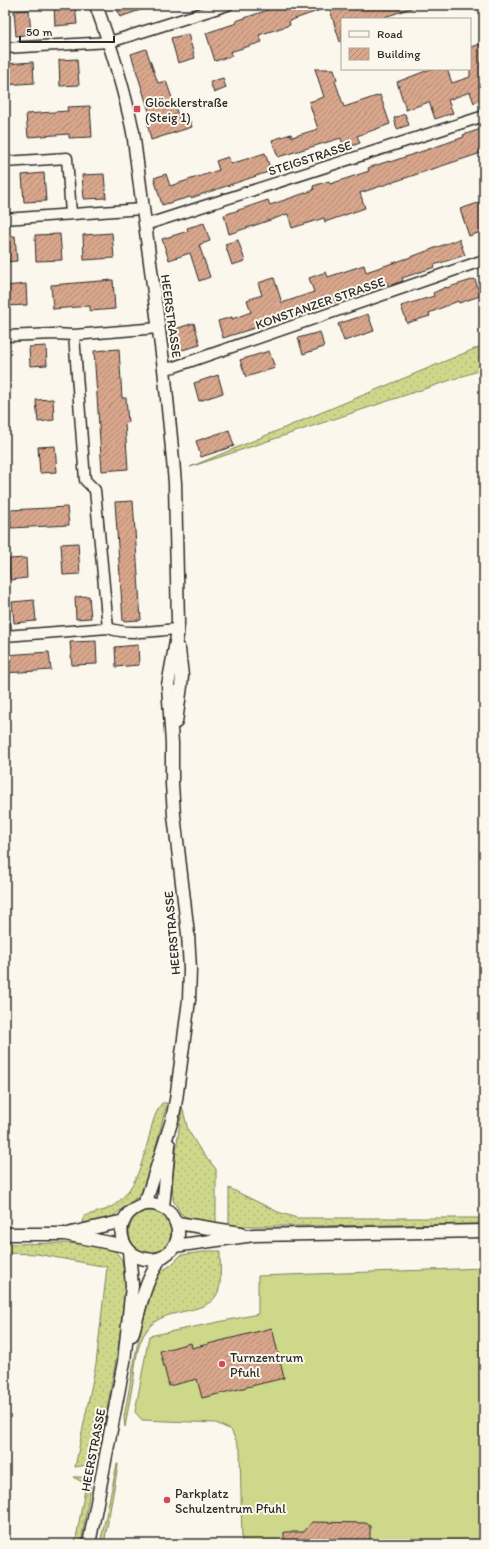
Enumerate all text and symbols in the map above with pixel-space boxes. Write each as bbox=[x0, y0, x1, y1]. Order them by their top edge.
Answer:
scale bar bbox=[20, 18, 114, 44]
legend bbox=[341, 18, 471, 70]
text: 50 m bbox=[26, 25, 52, 39]
text: Road bbox=[377, 27, 403, 41]
text: Building bbox=[377, 47, 421, 61]
place label: Glöcklerstraße (Steig 1) bbox=[145, 95, 228, 125]
marker: Glöcklerstraße (Steig 1) bbox=[132, 104, 142, 114]
street label: STEIGSTRASSE bbox=[266, 137, 354, 179]
street label: HEERSTRASSE bbox=[158, 273, 184, 359]
street label: KONSTANZER STRASSE bbox=[253, 274, 387, 332]
street label: HEERSTRASSE bbox=[161, 890, 183, 976]
place label: Turnzentrum Pfuhl bbox=[230, 1350, 303, 1380]
marker: Turnzentrum Pfuhl bbox=[217, 1359, 227, 1369]
street label: HEERSTRASSE bbox=[78, 1407, 108, 1493]
place label: Parkplatz Schulzentrum Pfuhl bbox=[175, 1486, 286, 1516]
marker: Parkplatz Schulzentrum Pfuhl bbox=[162, 1495, 172, 1505]

